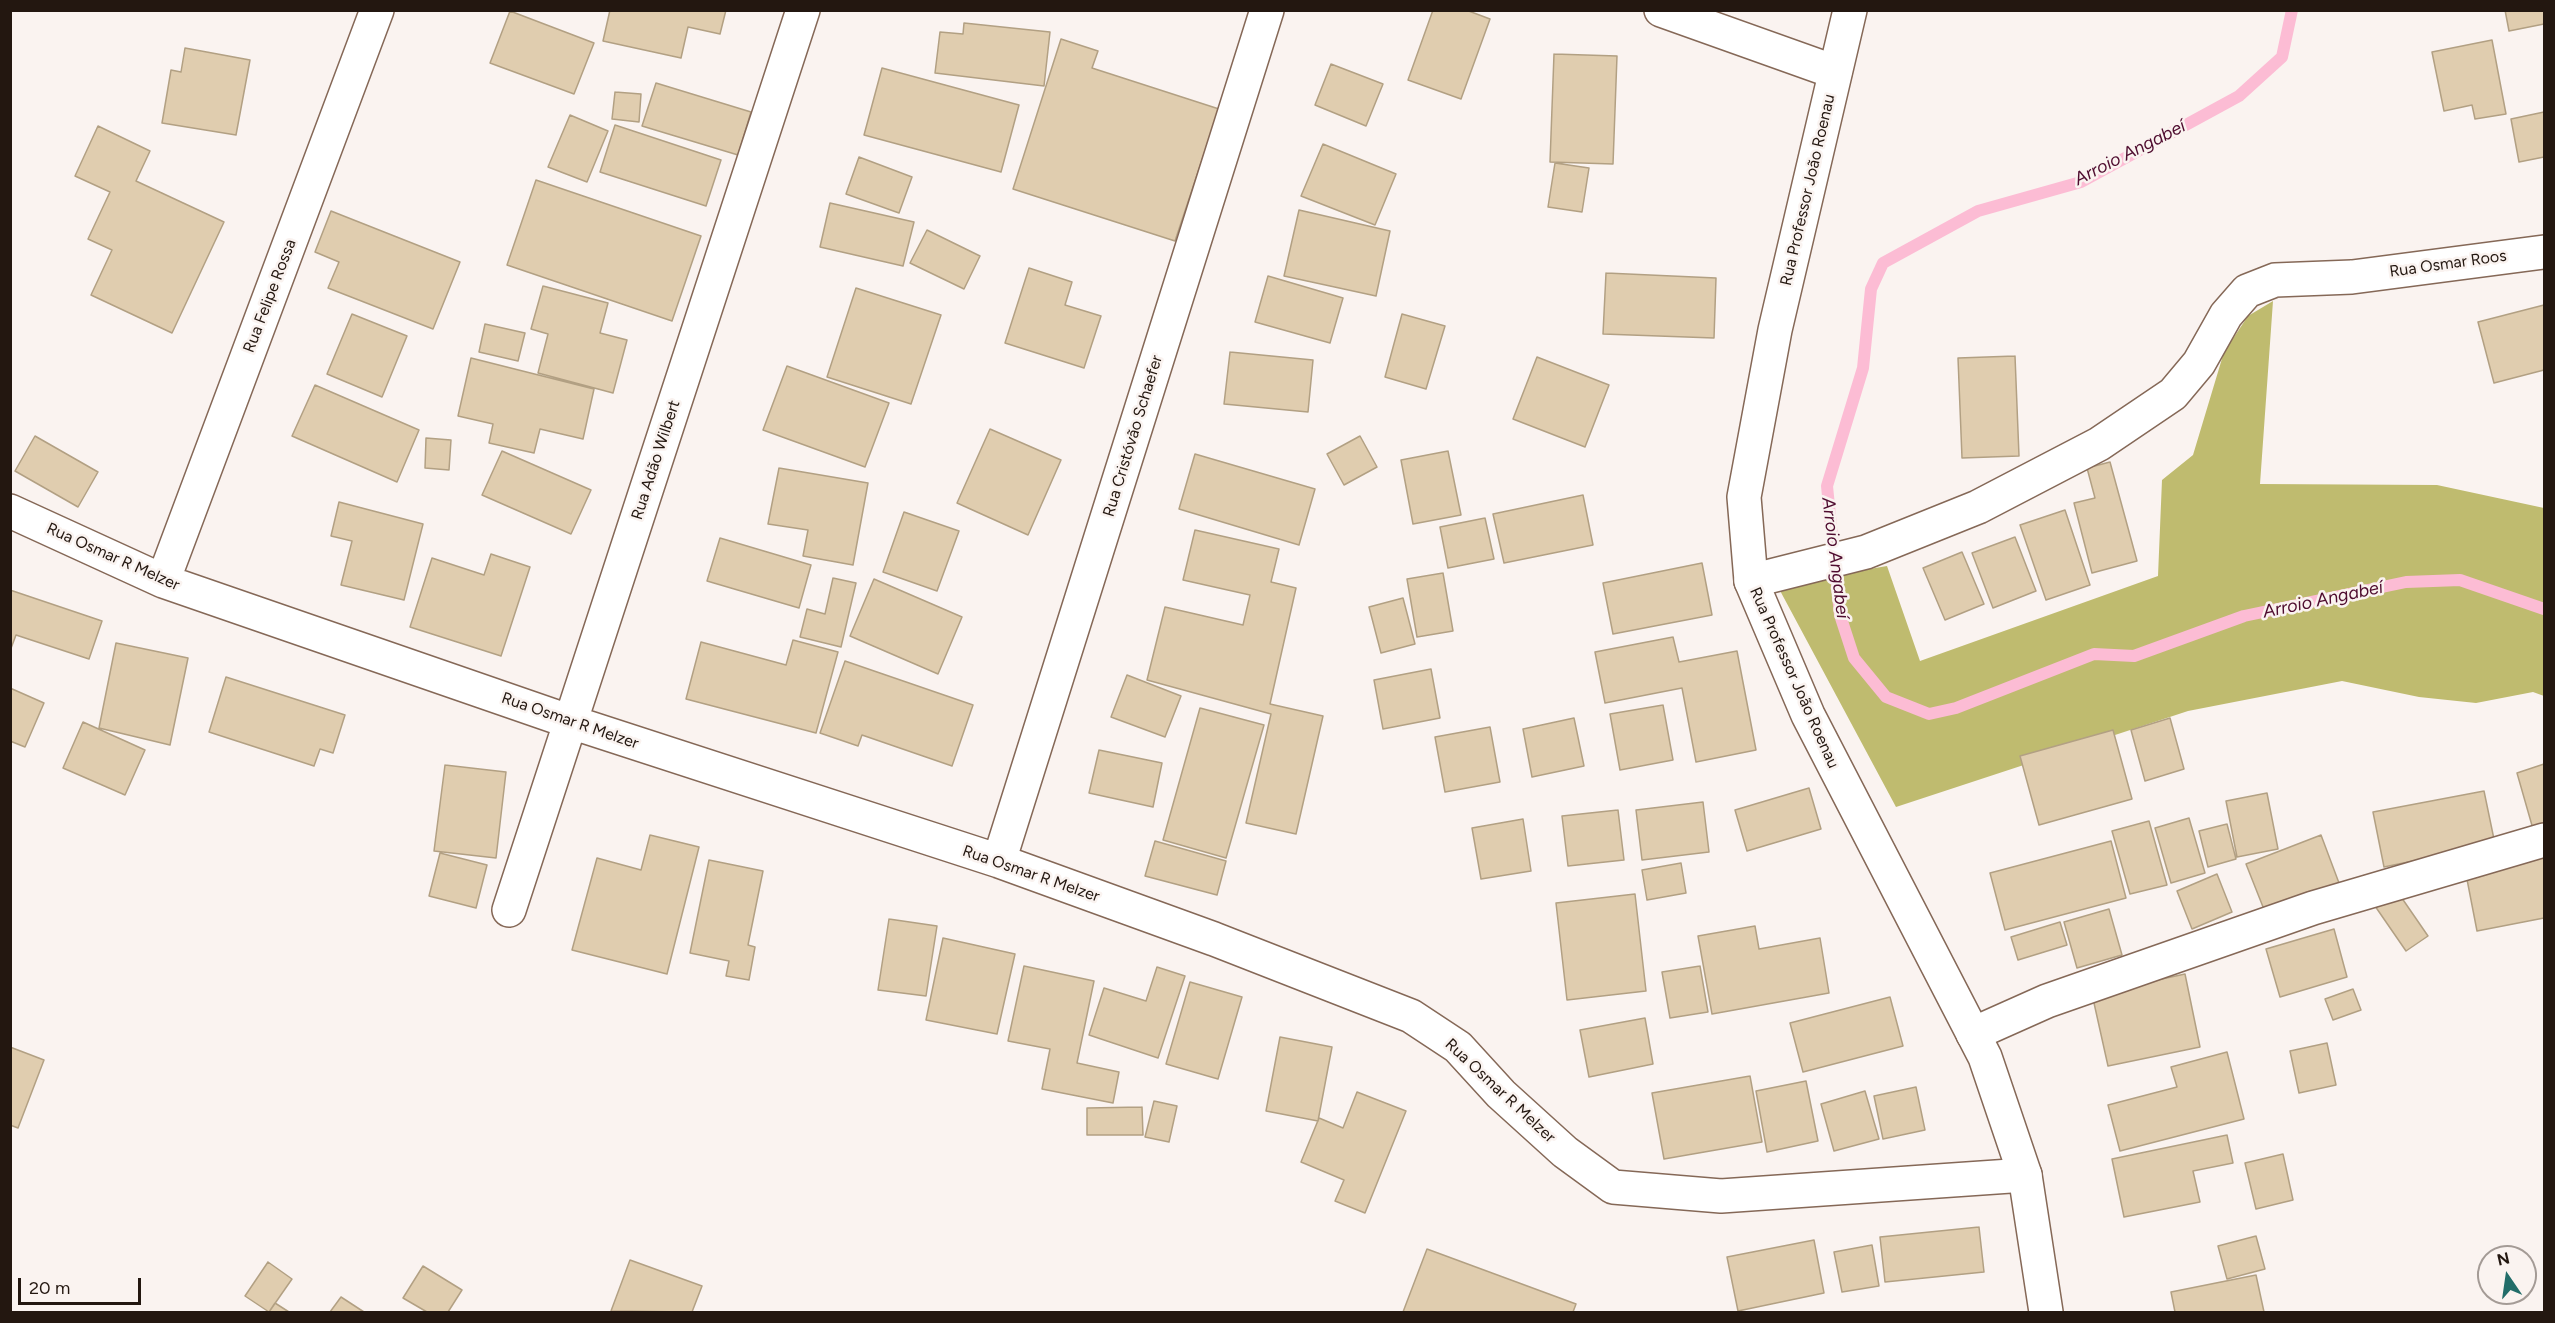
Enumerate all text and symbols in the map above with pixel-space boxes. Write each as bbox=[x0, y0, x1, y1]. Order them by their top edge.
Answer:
street label: Rua Professor João Roenau bbox=[1777, 92, 1839, 288]
water label: Arroio Angabeí bbox=[2071, 116, 2189, 190]
street label: Rua Felipe Rossa bbox=[240, 236, 300, 356]
street label: Rua Osmar Roos bbox=[2388, 246, 2508, 282]
street label: Rua Cristóvão Schaefer bbox=[1099, 353, 1167, 519]
street label: Rua Adão Wilbert bbox=[628, 398, 684, 522]
water label: Arroio Angabeí bbox=[1817, 496, 1853, 620]
street label: Rua Osmar R Melzer bbox=[43, 519, 183, 595]
water label: Arroio Angabeí bbox=[2261, 577, 2385, 623]
street label: Rua Professor João Roenau bbox=[1745, 585, 1843, 771]
street label: Rua Osmar R Melzer bbox=[499, 689, 641, 753]
street label: Rua Osmar R Melzer bbox=[960, 842, 1102, 906]
street label: Rua Osmar R Melzer bbox=[1441, 1035, 1559, 1147]
north arrow bbox=[2477, 1245, 2537, 1305]
text: N bbox=[2495, 1248, 2511, 1270]
scale bar bbox=[21, 1266, 144, 1304]
text: 20 m bbox=[29, 1277, 70, 1299]

